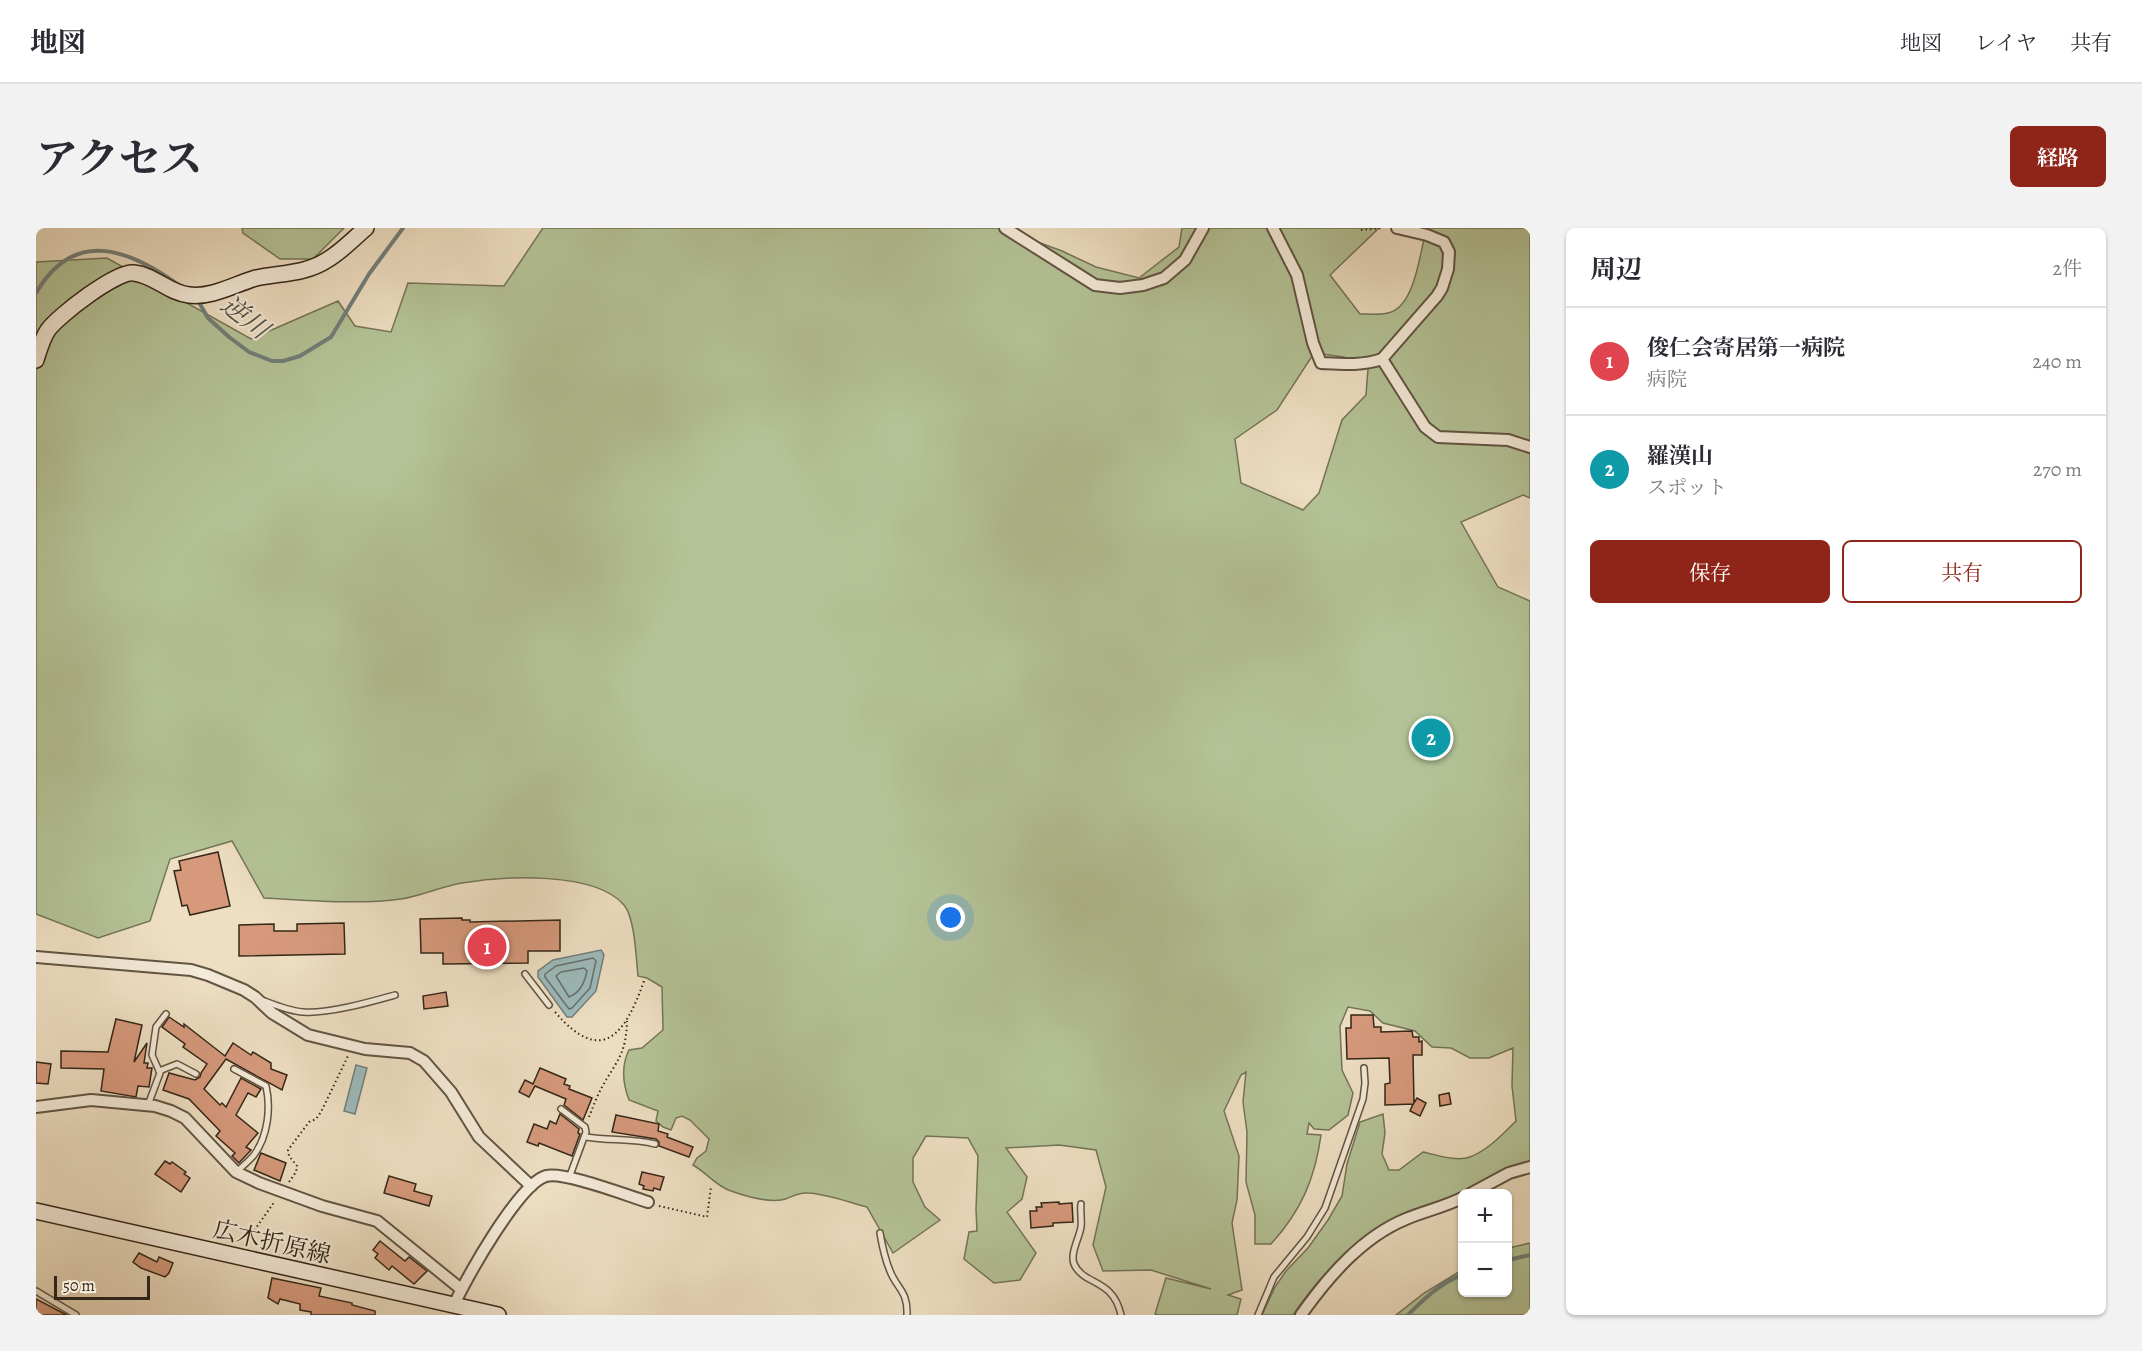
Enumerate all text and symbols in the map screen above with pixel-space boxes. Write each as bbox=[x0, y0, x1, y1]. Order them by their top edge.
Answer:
text: 地図 bbox=[30, 24, 86, 62]
text: 地図 bbox=[1900, 29, 1942, 57]
text: レイヤ bbox=[1975, 29, 2037, 57]
text: 共有 bbox=[2070, 29, 2112, 57]
button: 経路 bbox=[2010, 126, 2106, 187]
text: アクセス bbox=[36, 130, 203, 187]
text: 周辺 bbox=[1590, 252, 1642, 287]
text: 2件 bbox=[2053, 255, 2082, 282]
water label: 逆川 bbox=[214, 287, 279, 349]
text: 俊仁会寄居第一病院 bbox=[1647, 333, 1845, 363]
text: 1 bbox=[1606, 348, 1613, 375]
text: 240 m bbox=[2032, 348, 2082, 375]
text: 病院 bbox=[1647, 366, 1687, 393]
text: 羅漢山 bbox=[1647, 441, 1713, 471]
text: 2 bbox=[1605, 456, 1614, 483]
text: 270 m bbox=[2033, 456, 2082, 483]
text: スポット bbox=[1647, 474, 1727, 501]
button: 保存 bbox=[1590, 540, 1830, 603]
button: 共有 bbox=[1842, 540, 2082, 603]
pin: 2 bbox=[1412, 716, 1450, 760]
your location bbox=[936, 903, 965, 932]
pin: 1 bbox=[468, 924, 506, 970]
map controls bbox=[1458, 1189, 1512, 1297]
button: + bbox=[1458, 1189, 1512, 1243]
street label: 広木折原線 bbox=[210, 1213, 334, 1271]
button: − bbox=[1458, 1243, 1512, 1297]
scale bar bbox=[54, 1273, 150, 1300]
text: 50 m bbox=[63, 1275, 95, 1297]

